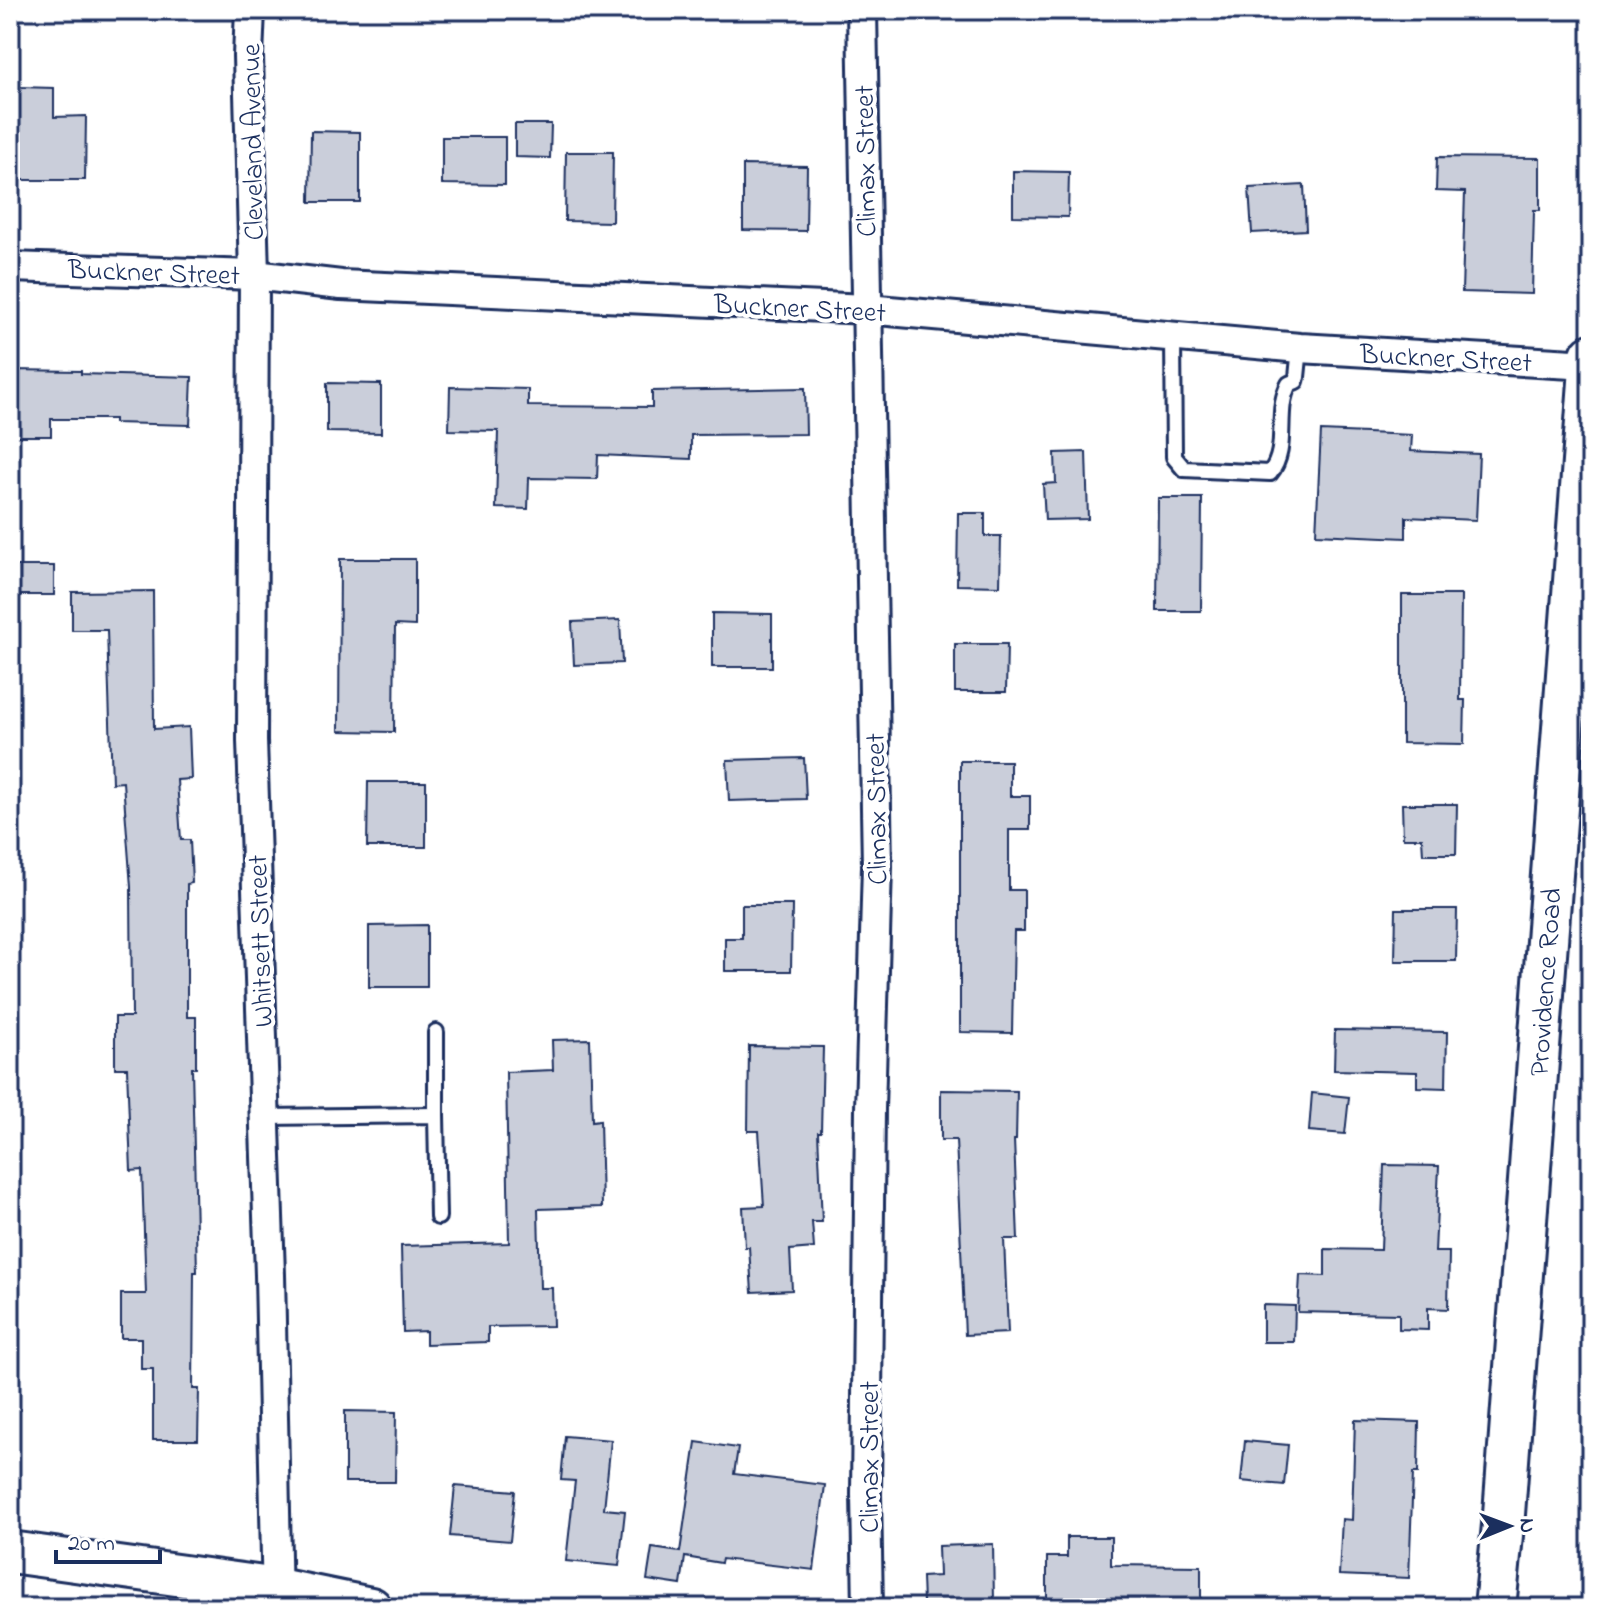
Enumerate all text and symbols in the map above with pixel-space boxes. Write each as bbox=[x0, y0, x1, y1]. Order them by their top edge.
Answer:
street label: Cleveland Avenue bbox=[232, 43, 277, 241]
street label: Climax Street bbox=[846, 85, 889, 237]
street label: Buckner Street bbox=[66, 251, 241, 298]
street label: Buckner Street bbox=[712, 285, 887, 335]
street label: Buckner Street bbox=[1358, 335, 1533, 385]
street label: Climax Street bbox=[857, 733, 900, 885]
street label: Whitsett Street bbox=[239, 854, 286, 1028]
street label: Providence Road bbox=[1520, 886, 1575, 1078]
street label: Climax Street bbox=[851, 1381, 892, 1533]
north arrow bbox=[1469, 1486, 1549, 1566]
scale bar bbox=[56, 1514, 160, 1564]
text: N bbox=[1510, 1518, 1542, 1533]
text: 20 m bbox=[68, 1527, 115, 1562]

